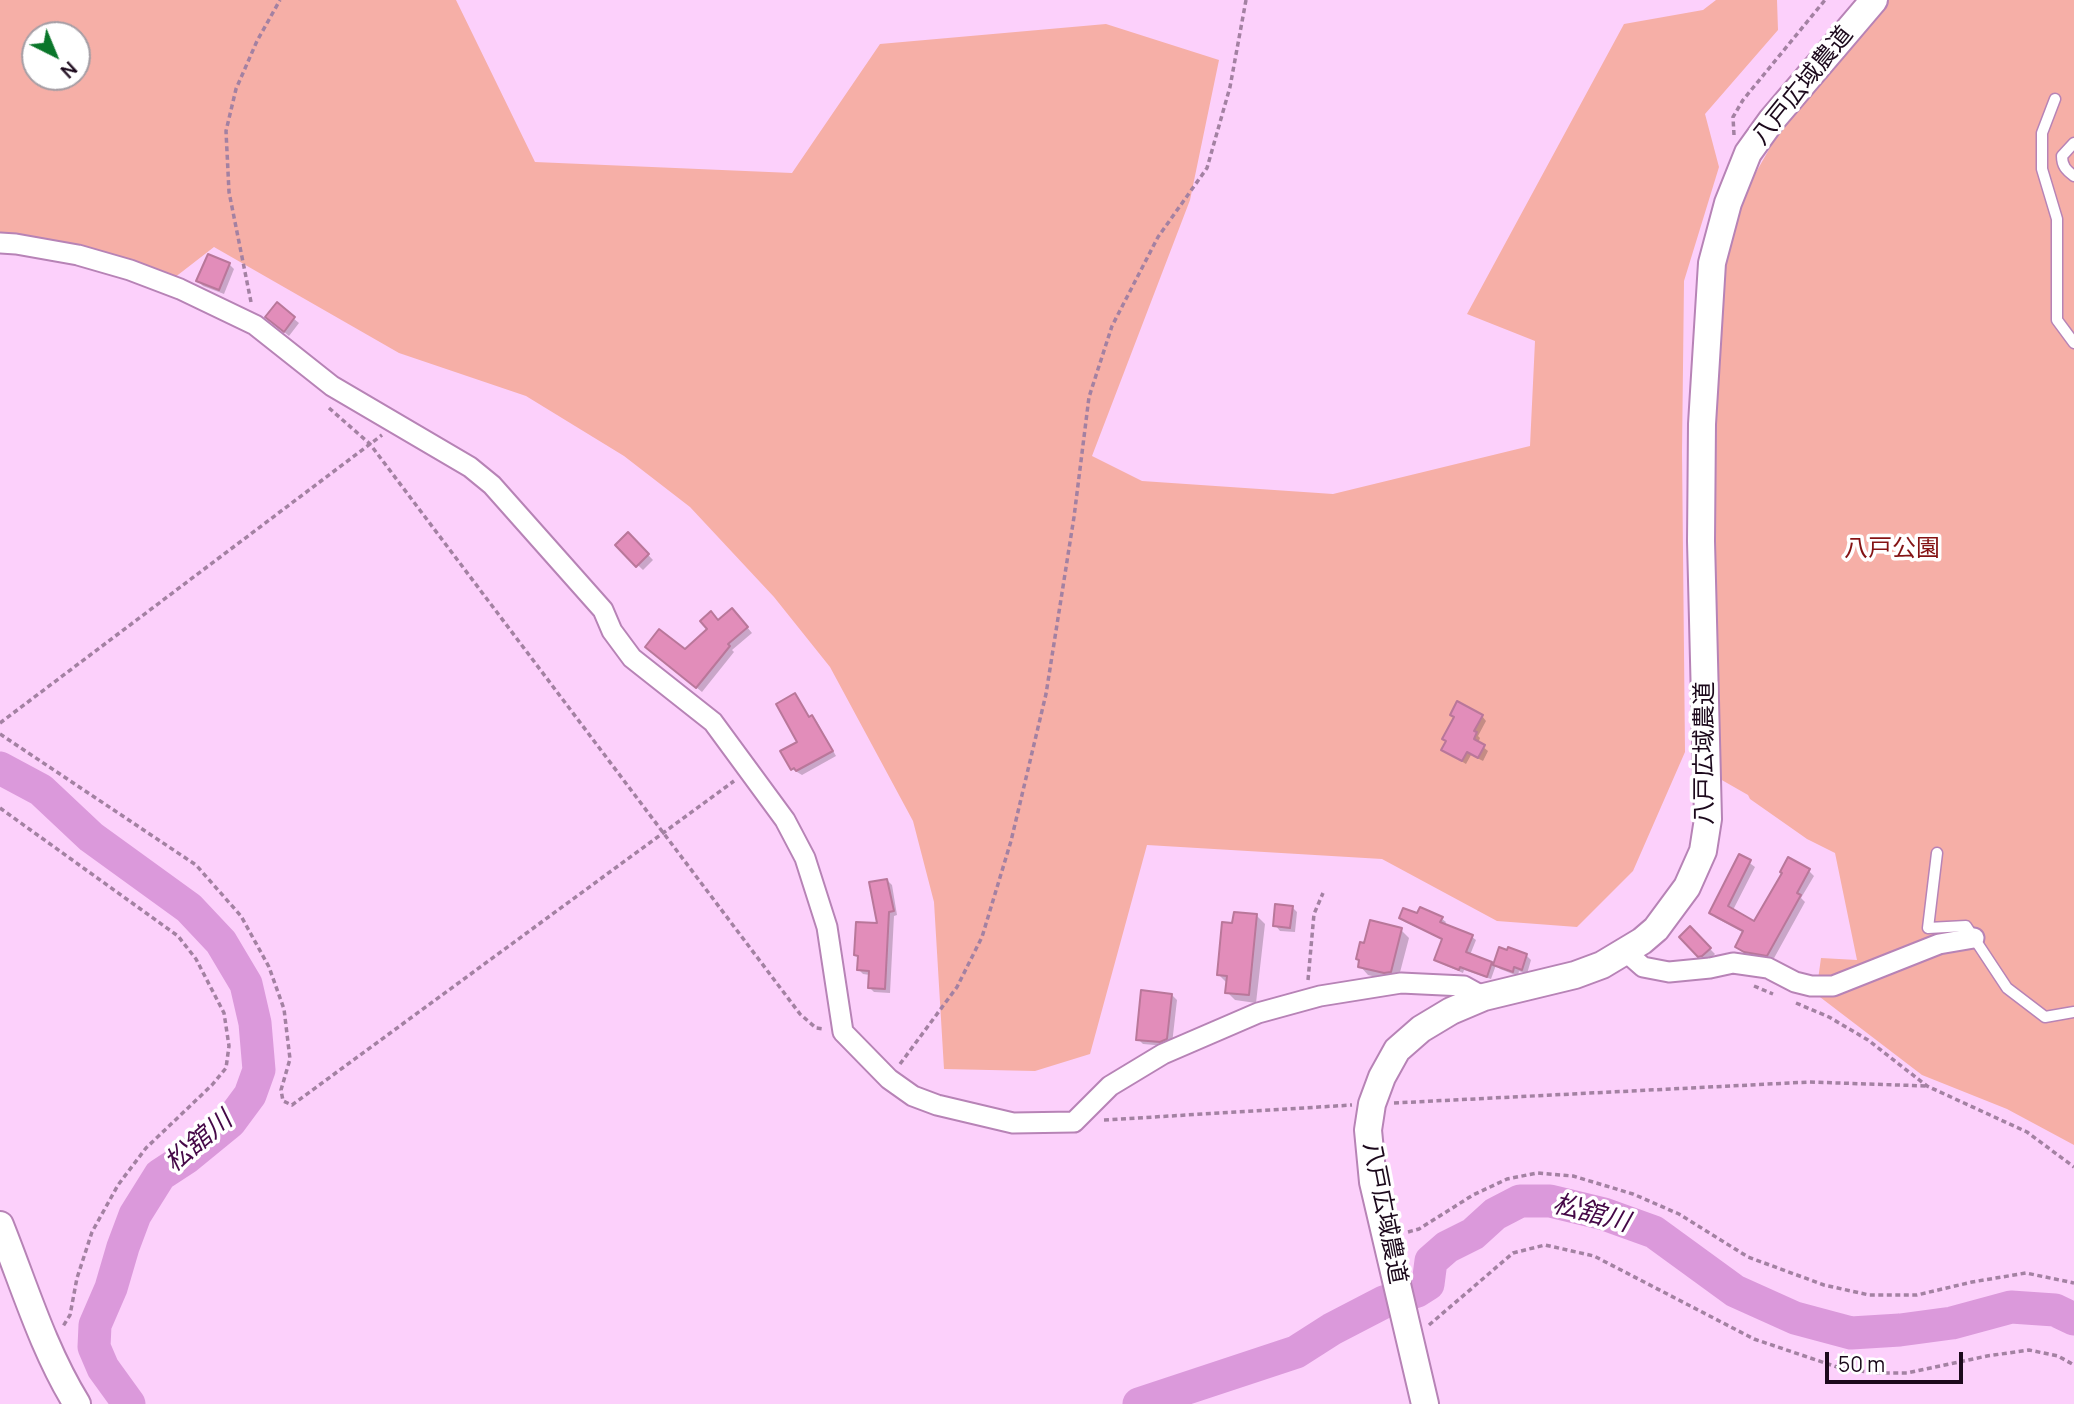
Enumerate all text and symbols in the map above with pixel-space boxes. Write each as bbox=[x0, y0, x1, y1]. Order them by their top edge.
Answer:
north arrow bbox=[21, 21, 91, 91]
street label: 八戸広域農道 bbox=[1746, 21, 1860, 151]
text: N bbox=[55, 56, 83, 84]
park label: 八戸公園 bbox=[1844, 535, 1940, 563]
street label: 八戸広域農道 bbox=[1691, 681, 1719, 825]
water label: 松舘川 bbox=[159, 1105, 239, 1179]
street label: 八戸広域農道 bbox=[1356, 1140, 1412, 1286]
water label: 松舘川 bbox=[1549, 1189, 1633, 1239]
scale bar bbox=[1829, 1338, 1967, 1382]
text: 50 m bbox=[1838, 1350, 1885, 1378]

